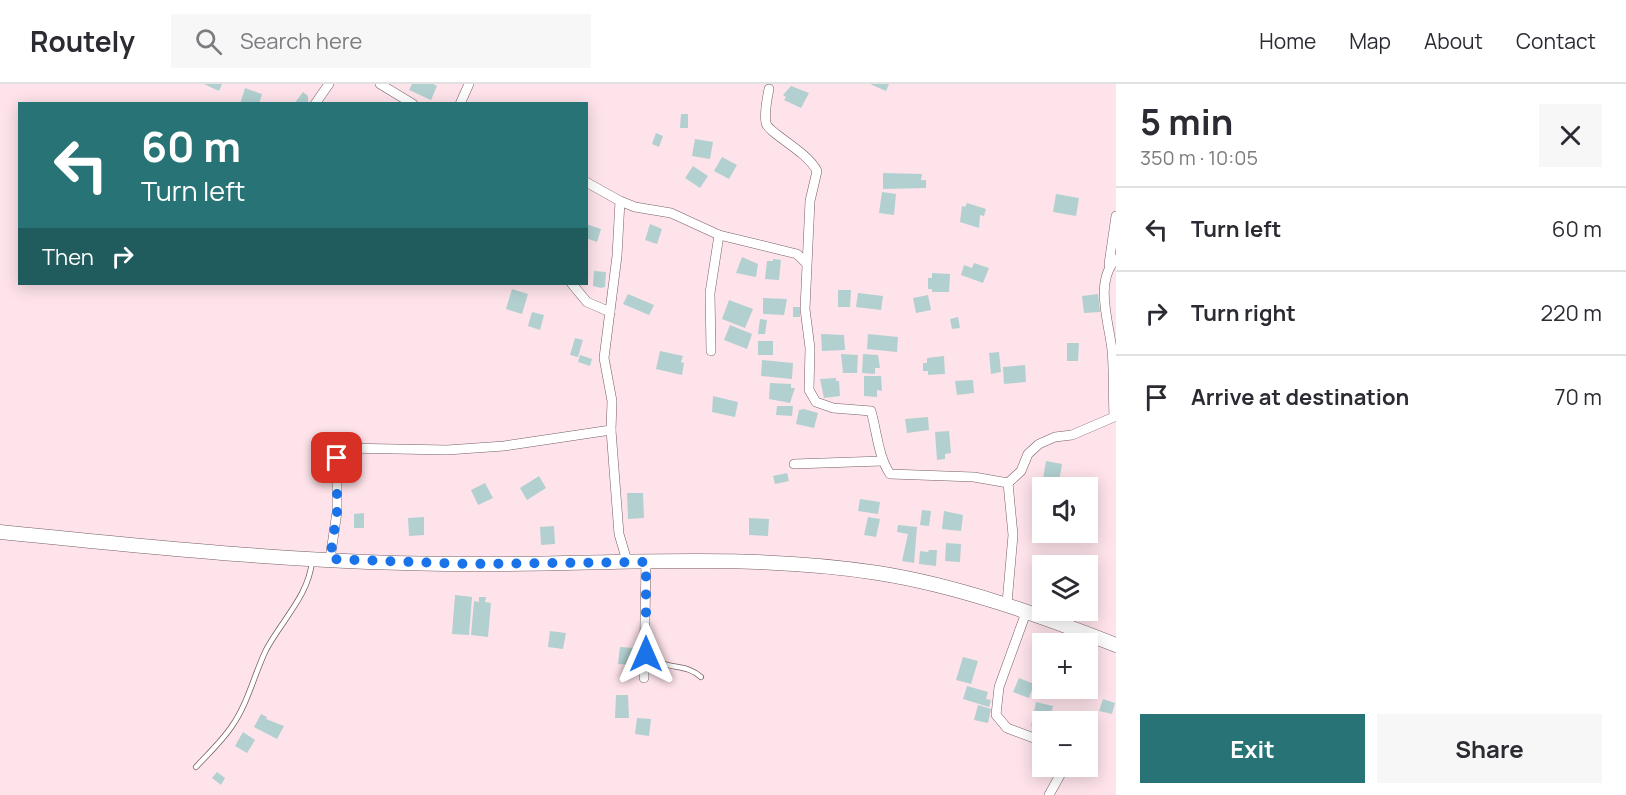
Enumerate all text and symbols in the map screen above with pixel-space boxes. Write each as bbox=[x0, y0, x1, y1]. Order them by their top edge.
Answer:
search box bbox=[171, 14, 591, 68]
text: Routely bbox=[30, 22, 135, 60]
icon: search bbox=[192, 25, 225, 58]
text: Search here bbox=[240, 26, 362, 56]
text: Home bbox=[1259, 27, 1316, 55]
text: Map bbox=[1349, 27, 1391, 55]
text: About bbox=[1424, 27, 1483, 55]
text: Contact bbox=[1516, 27, 1596, 55]
text: 5 min bbox=[1140, 97, 1233, 146]
button: close bbox=[1539, 104, 1602, 167]
text: 60 m bbox=[141, 117, 241, 175]
icon: left bbox=[42, 126, 120, 204]
text: 350 m · 10:05 bbox=[1140, 144, 1258, 171]
text: Turn left bbox=[141, 172, 245, 209]
icon: left bbox=[1140, 213, 1173, 246]
text: Turn left bbox=[1191, 214, 1281, 244]
text: 60 m bbox=[1552, 214, 1602, 244]
icon: right bbox=[106, 240, 139, 273]
text: Then bbox=[42, 242, 94, 272]
icon: right bbox=[1140, 297, 1173, 330]
text: Turn right bbox=[1191, 298, 1296, 328]
text: 220 m bbox=[1540, 298, 1602, 328]
icon: arrive bbox=[1140, 381, 1173, 414]
text: Arrive at destination bbox=[1191, 382, 1409, 412]
text: 70 m bbox=[1554, 382, 1602, 412]
pin bbox=[311, 432, 362, 483]
icon: arrive bbox=[320, 441, 353, 474]
map controls bbox=[1032, 477, 1098, 777]
button: sound bbox=[1032, 477, 1098, 543]
button: layers bbox=[1032, 555, 1098, 621]
position arrow bbox=[614, 622, 678, 686]
button: + bbox=[1032, 633, 1098, 699]
button: − bbox=[1032, 711, 1098, 777]
button: Exit bbox=[1140, 714, 1365, 783]
button: Share bbox=[1377, 714, 1602, 783]

